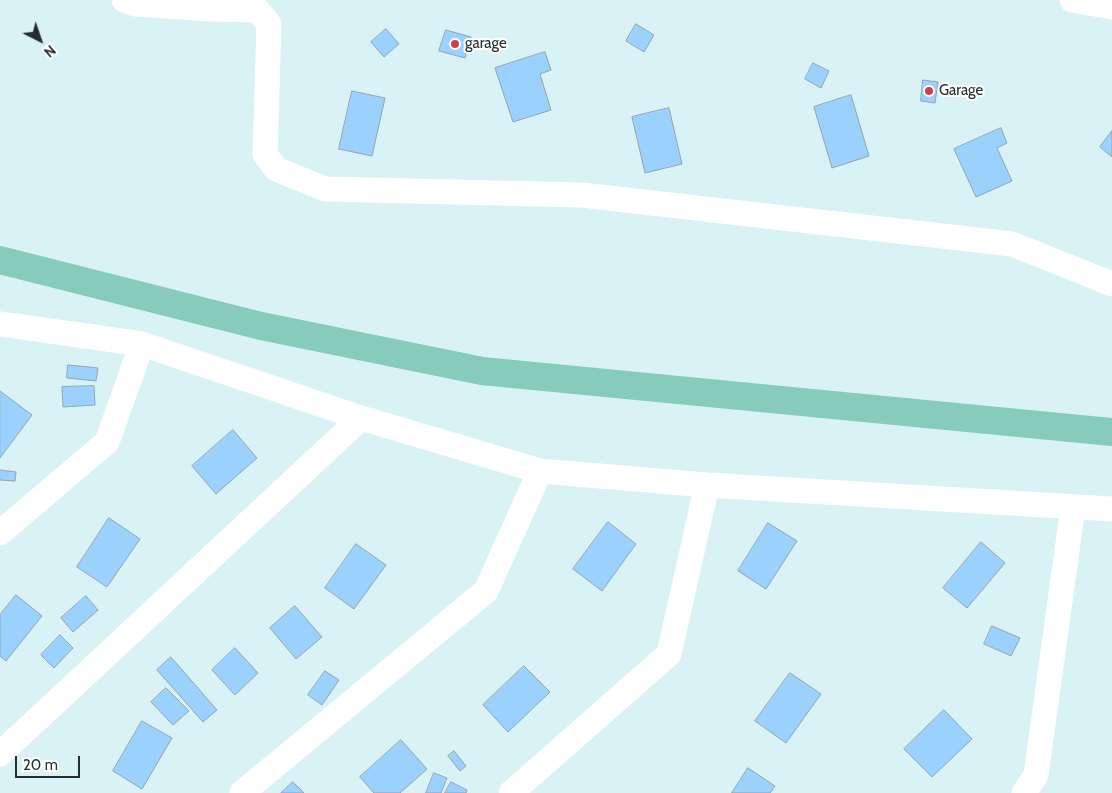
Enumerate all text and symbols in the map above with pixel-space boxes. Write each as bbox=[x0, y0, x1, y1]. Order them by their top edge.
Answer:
north arrow bbox=[15, 15, 65, 65]
place label: garage bbox=[465, 35, 507, 53]
marker: garage bbox=[449, 38, 461, 50]
text: N bbox=[40, 41, 59, 61]
place label: Garage bbox=[939, 82, 983, 100]
marker: Garage bbox=[923, 85, 935, 97]
scale bar bbox=[18, 746, 82, 778]
text: 20 m bbox=[23, 756, 58, 774]

